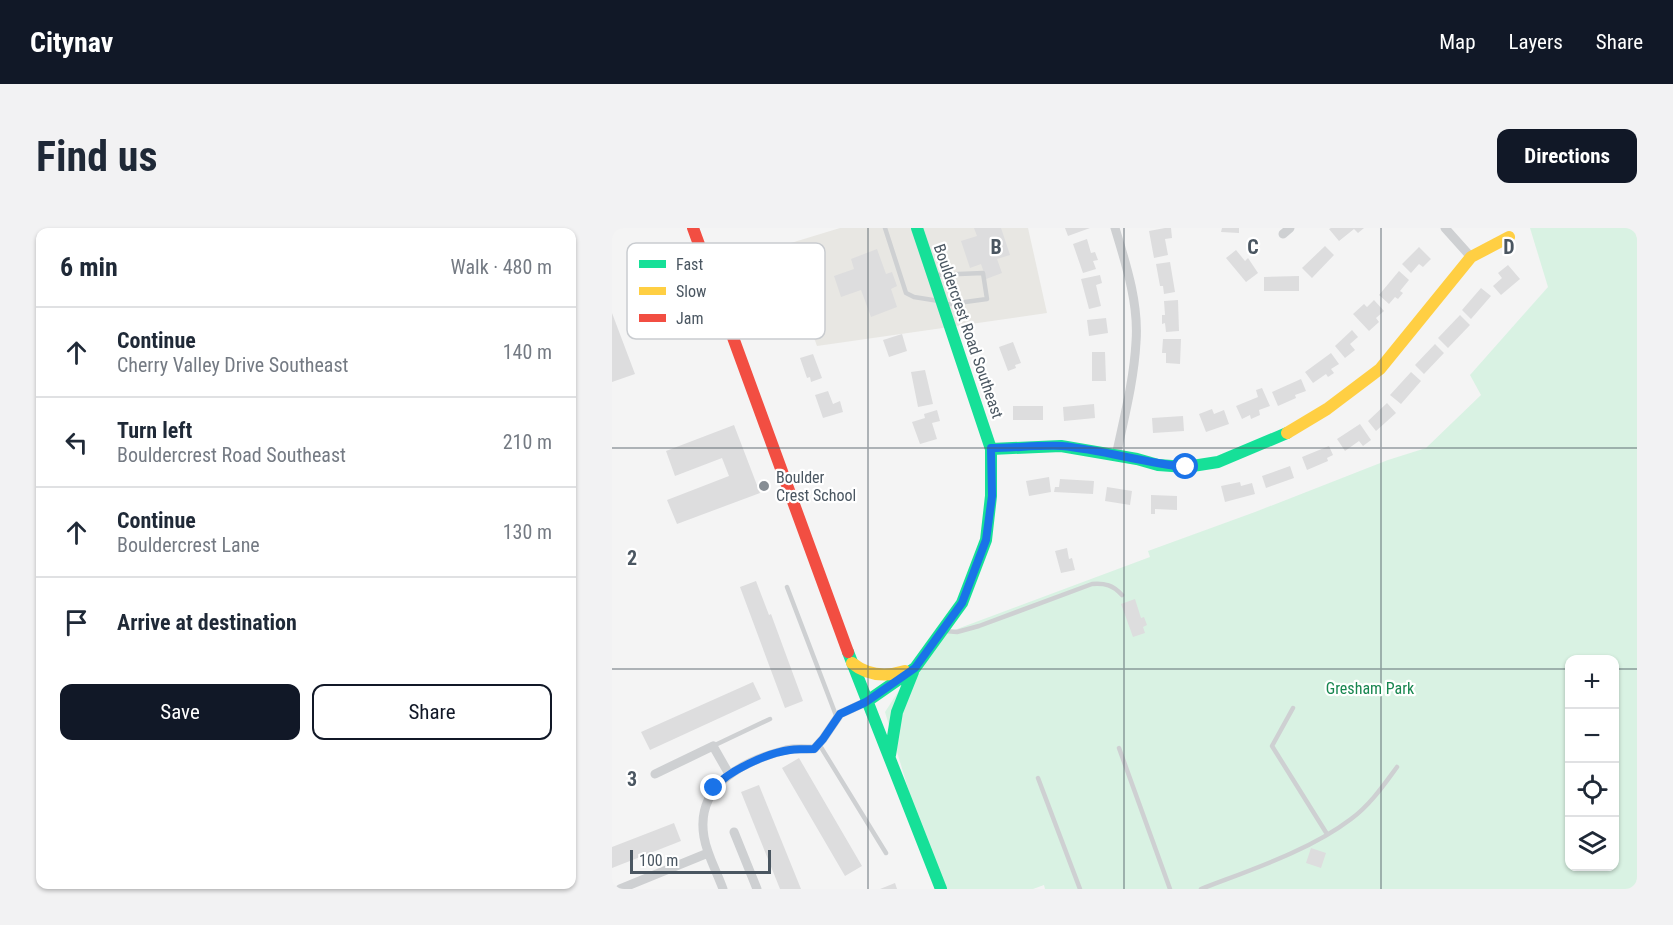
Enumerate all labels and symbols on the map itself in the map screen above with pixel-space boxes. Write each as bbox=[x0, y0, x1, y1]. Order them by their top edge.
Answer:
text: C bbox=[1247, 235, 1259, 259]
text: D bbox=[1503, 235, 1515, 259]
street label: Bouldercrest Road Southeast bbox=[930, 241, 1008, 421]
legend bbox=[627, 243, 825, 339]
text: Fast bbox=[676, 255, 703, 274]
text: Slow bbox=[676, 282, 706, 301]
text: Jam bbox=[676, 309, 703, 328]
route start bbox=[1172, 453, 1198, 479]
place label: Boulder Crest School bbox=[776, 468, 856, 505]
marker: Boulder Crest School bbox=[757, 479, 771, 493]
text: 2 bbox=[627, 546, 637, 570]
park label: Gresham Park bbox=[1326, 679, 1415, 698]
text: 3 bbox=[627, 767, 637, 791]
route end bbox=[700, 774, 726, 800]
scale bar bbox=[630, 847, 771, 874]

